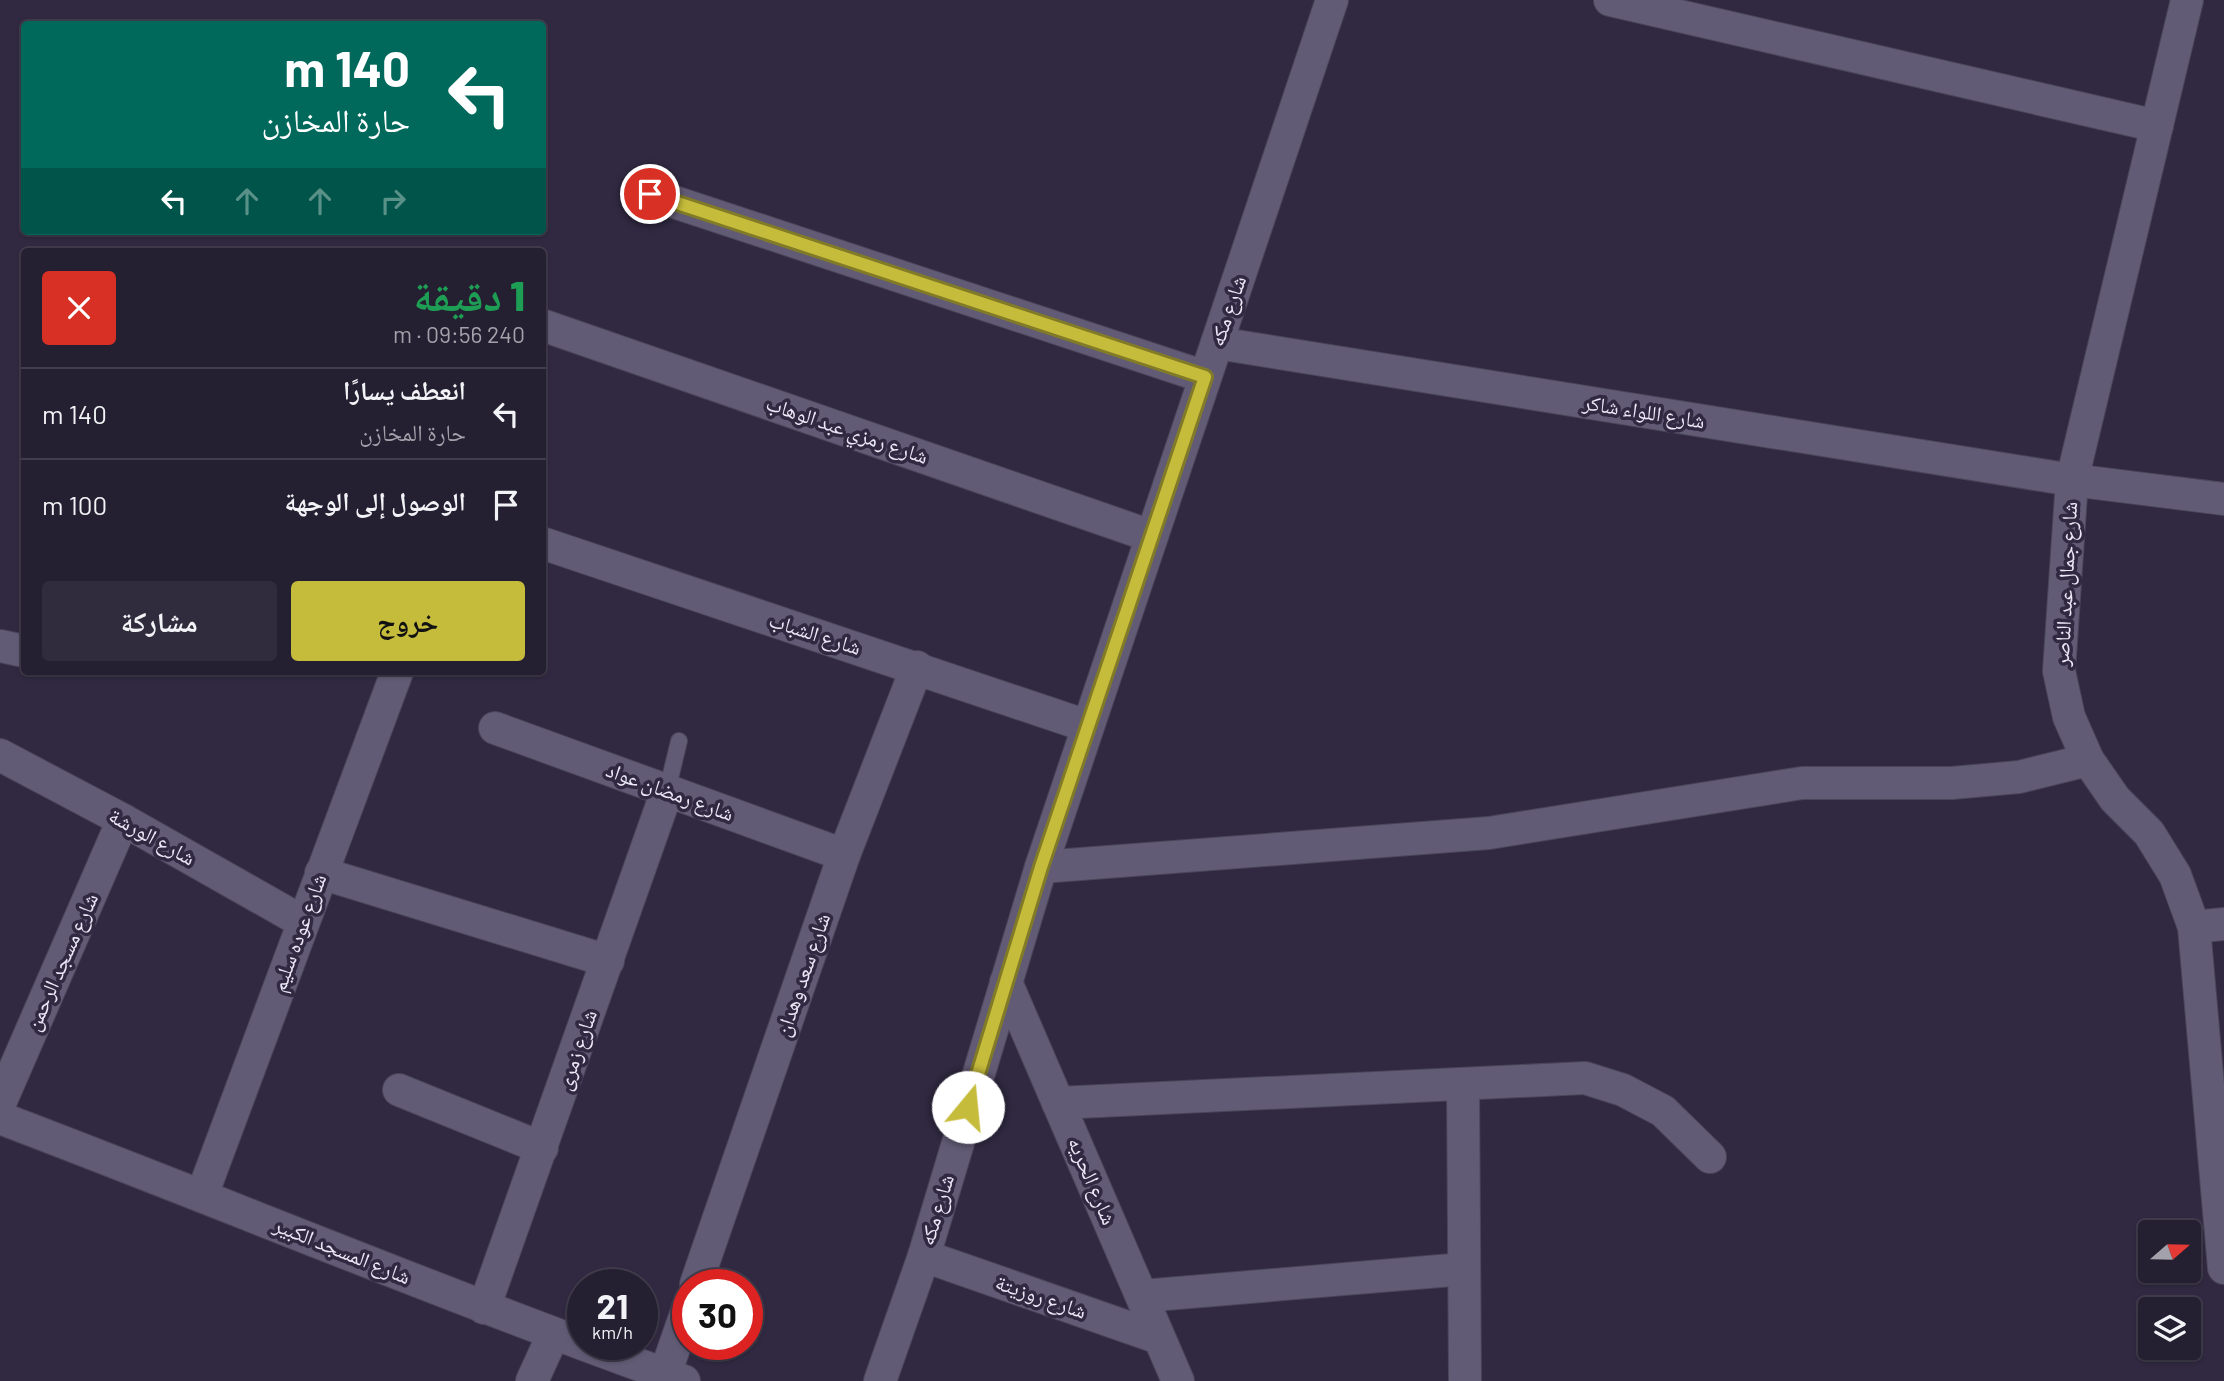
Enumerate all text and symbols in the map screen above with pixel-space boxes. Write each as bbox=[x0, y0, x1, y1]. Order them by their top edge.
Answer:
text: 140 m bbox=[284, 38, 410, 97]
icon: left bbox=[434, 49, 525, 140]
text: حارة المخازن bbox=[262, 100, 410, 138]
pin bbox=[620, 164, 680, 224]
icon: arrive bbox=[631, 175, 669, 213]
icon: left bbox=[155, 182, 193, 220]
icon: ahead bbox=[228, 182, 266, 220]
icon: ahead bbox=[301, 182, 339, 220]
icon: right bbox=[374, 182, 412, 220]
text: 1 دقيقة bbox=[413, 269, 525, 319]
button: close bbox=[42, 271, 116, 345]
street label: شارع مكه bbox=[1203, 272, 1252, 350]
text: 240 m · 09:56 bbox=[393, 320, 525, 348]
text: انعطف يسارًا bbox=[343, 374, 466, 405]
street label: شارع اللواء شاكر bbox=[1580, 388, 1707, 434]
street label: شارع رمزي عبد الوهاب bbox=[761, 389, 932, 473]
icon: left bbox=[487, 395, 525, 433]
text: 140 m bbox=[42, 398, 107, 429]
text: حارة المخازن bbox=[359, 418, 466, 446]
text: الوصول إلى الوجهة bbox=[285, 485, 466, 516]
icon: arrive bbox=[487, 486, 525, 524]
text: 100 m bbox=[42, 489, 107, 520]
street label: شارع جمال عبد الناصر bbox=[2048, 501, 2083, 668]
button: مشاركة bbox=[42, 581, 277, 661]
button: خروج bbox=[291, 581, 525, 661]
street label: شارع الشباب bbox=[766, 606, 865, 661]
street label: شارع رمضان عواد bbox=[603, 756, 738, 827]
street label: شارع الورشة bbox=[104, 802, 200, 871]
street label: شارع عوده سليم bbox=[265, 870, 333, 996]
street label: شارع مسجد الرحمن bbox=[19, 889, 104, 1035]
street label: شارع سعد وهدان bbox=[769, 910, 836, 1040]
street label: شارع زمرى bbox=[550, 1006, 603, 1094]
position arrow bbox=[931, 1070, 1005, 1144]
street label: شارع الحريه bbox=[1062, 1133, 1123, 1229]
street label: شارع مكه bbox=[913, 1171, 960, 1249]
street label: شارع المسجد الكبير bbox=[269, 1210, 415, 1290]
north arrow bbox=[2138, 1220, 2202, 1283]
map controls bbox=[2138, 1220, 2201, 1360]
street label: شارع روزيتة bbox=[992, 1268, 1090, 1325]
speed limit sign: 30 bbox=[672, 1269, 763, 1360]
text: 21 bbox=[597, 1284, 628, 1326]
button: layers bbox=[2138, 1297, 2201, 1360]
text: km/h bbox=[592, 1321, 633, 1343]

